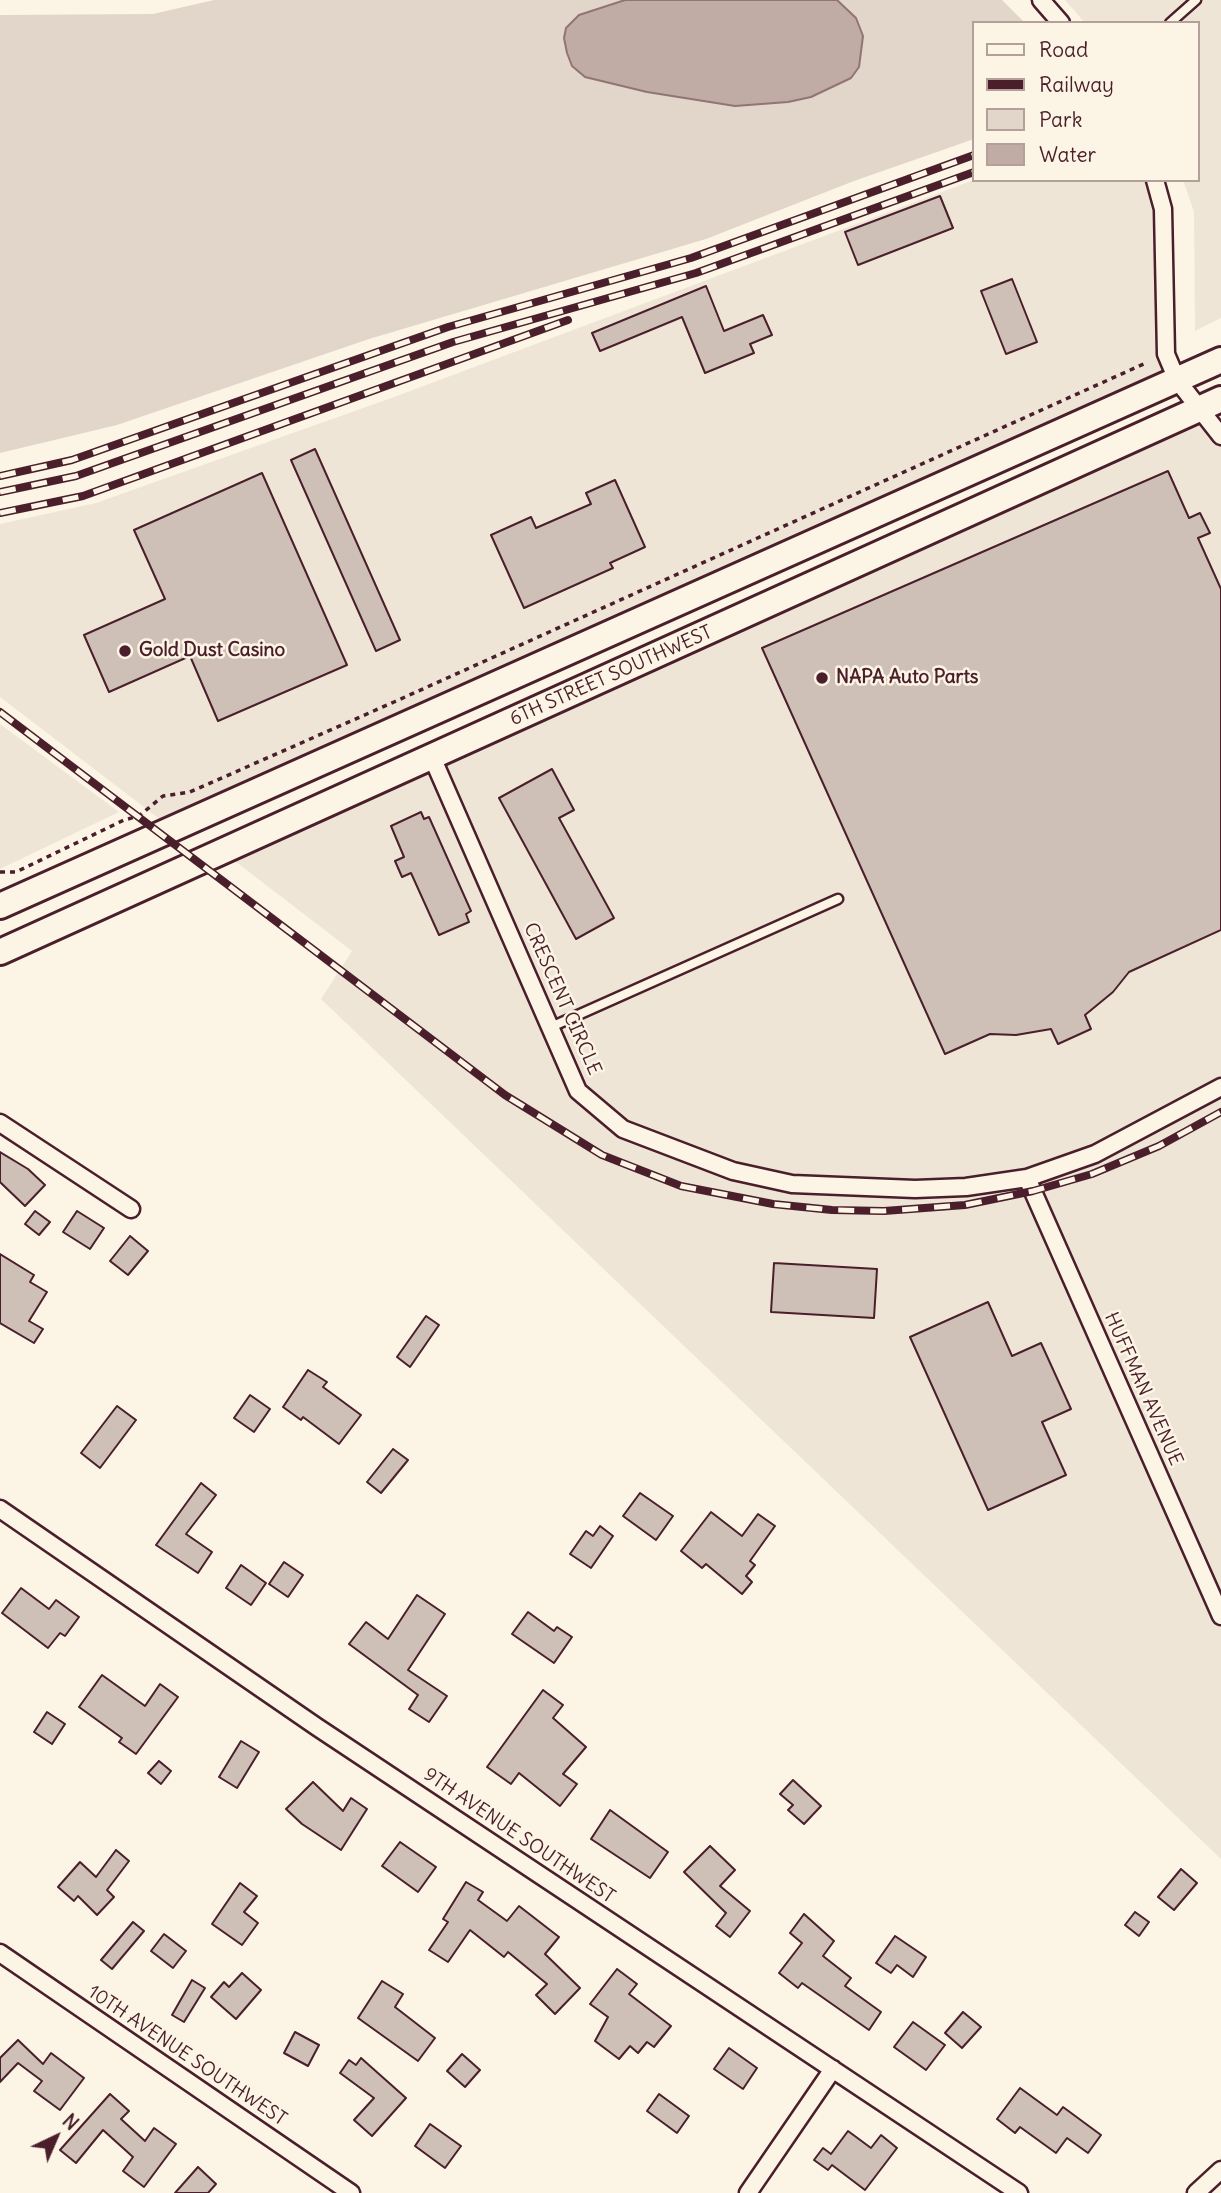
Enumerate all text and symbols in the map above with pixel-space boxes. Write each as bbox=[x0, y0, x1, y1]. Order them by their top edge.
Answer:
legend bbox=[972, 21, 1200, 182]
text: Road bbox=[1039, 36, 1088, 63]
text: Railway bbox=[1039, 71, 1114, 98]
text: Park bbox=[1039, 106, 1082, 133]
text: Water bbox=[1039, 141, 1096, 168]
street label: 6TH STREET SOUTHWEST bbox=[506, 621, 716, 731]
place label: Gold Dust Casino bbox=[139, 640, 285, 662]
marker: Gold Dust Casino bbox=[117, 643, 133, 659]
place label: NAPA Auto Parts bbox=[836, 667, 978, 689]
marker: NAPA Auto Parts bbox=[814, 670, 830, 686]
street label: CRESCENT CIRCLE bbox=[518, 919, 606, 1079]
street label: HUFFMAN AVENUE bbox=[1099, 1309, 1187, 1469]
street label: 9TH AVENUE SOUTHWEST bbox=[419, 1763, 619, 1909]
street label: 10TH AVENUE SOUTHWEST bbox=[83, 1981, 291, 2131]
north arrow bbox=[21, 2102, 91, 2172]
text: N bbox=[58, 2109, 84, 2135]

